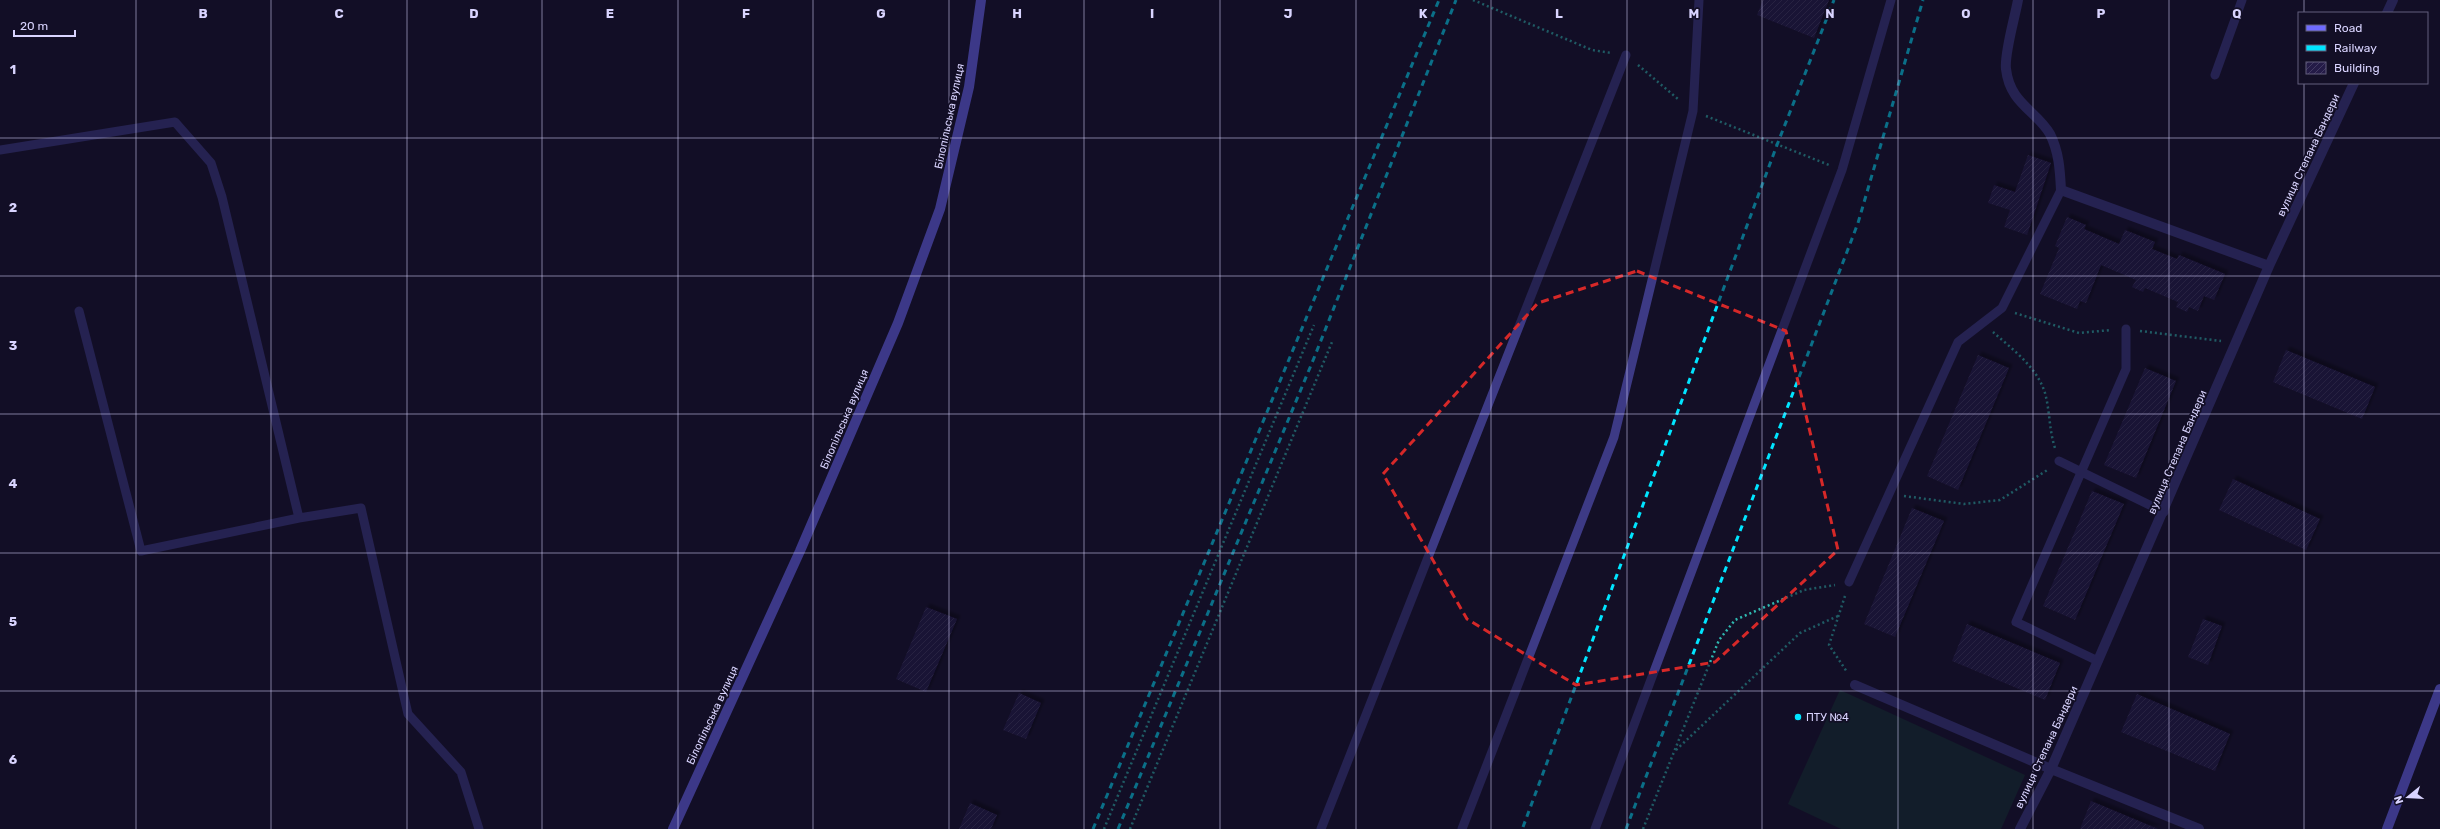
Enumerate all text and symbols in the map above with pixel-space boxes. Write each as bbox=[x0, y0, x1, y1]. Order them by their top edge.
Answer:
text: B bbox=[198, 6, 208, 21]
text: C bbox=[334, 6, 344, 21]
text: D bbox=[469, 6, 479, 21]
text: E bbox=[606, 6, 614, 21]
text: F bbox=[742, 6, 750, 21]
text: G bbox=[876, 6, 886, 21]
text: H bbox=[1012, 6, 1022, 21]
text: I bbox=[1150, 6, 1154, 21]
text: J bbox=[1284, 6, 1292, 21]
text: K bbox=[1419, 6, 1428, 21]
text: L bbox=[1555, 6, 1563, 21]
text: M bbox=[1689, 6, 1699, 21]
text: N bbox=[1825, 6, 1835, 21]
text: O bbox=[1961, 6, 1971, 21]
text: P bbox=[2097, 6, 2106, 21]
text: Q bbox=[2232, 6, 2242, 21]
scale bar bbox=[14, 12, 75, 38]
legend bbox=[2298, 12, 2428, 84]
text: 20 m bbox=[20, 19, 48, 33]
text: Road bbox=[2334, 21, 2362, 35]
text: Railway bbox=[2334, 41, 2377, 55]
text: Building bbox=[2334, 61, 2380, 75]
text: 1 bbox=[10, 62, 16, 77]
street label: Білопільська вулиця bbox=[932, 62, 967, 170]
street label: вулиця Степана Бандери bbox=[2274, 92, 2343, 218]
text: 2 bbox=[9, 200, 17, 215]
text: 3 bbox=[9, 338, 18, 353]
street label: Білопільська вулиця bbox=[817, 367, 871, 471]
street label: вулиця Степана Бандери bbox=[2145, 388, 2210, 516]
text: 4 bbox=[9, 476, 18, 491]
text: 5 bbox=[9, 614, 17, 629]
street label: Білопільська вулиця bbox=[684, 664, 741, 767]
street label: вулиця Степана Бандери bbox=[2012, 684, 2081, 810]
place label: ПТУ №4 bbox=[1806, 711, 1849, 724]
marker: ПТУ №4 bbox=[1793, 712, 1803, 722]
text: 6 bbox=[9, 752, 18, 767]
north arrow bbox=[2388, 777, 2428, 817]
text: N bbox=[2392, 794, 2406, 806]

